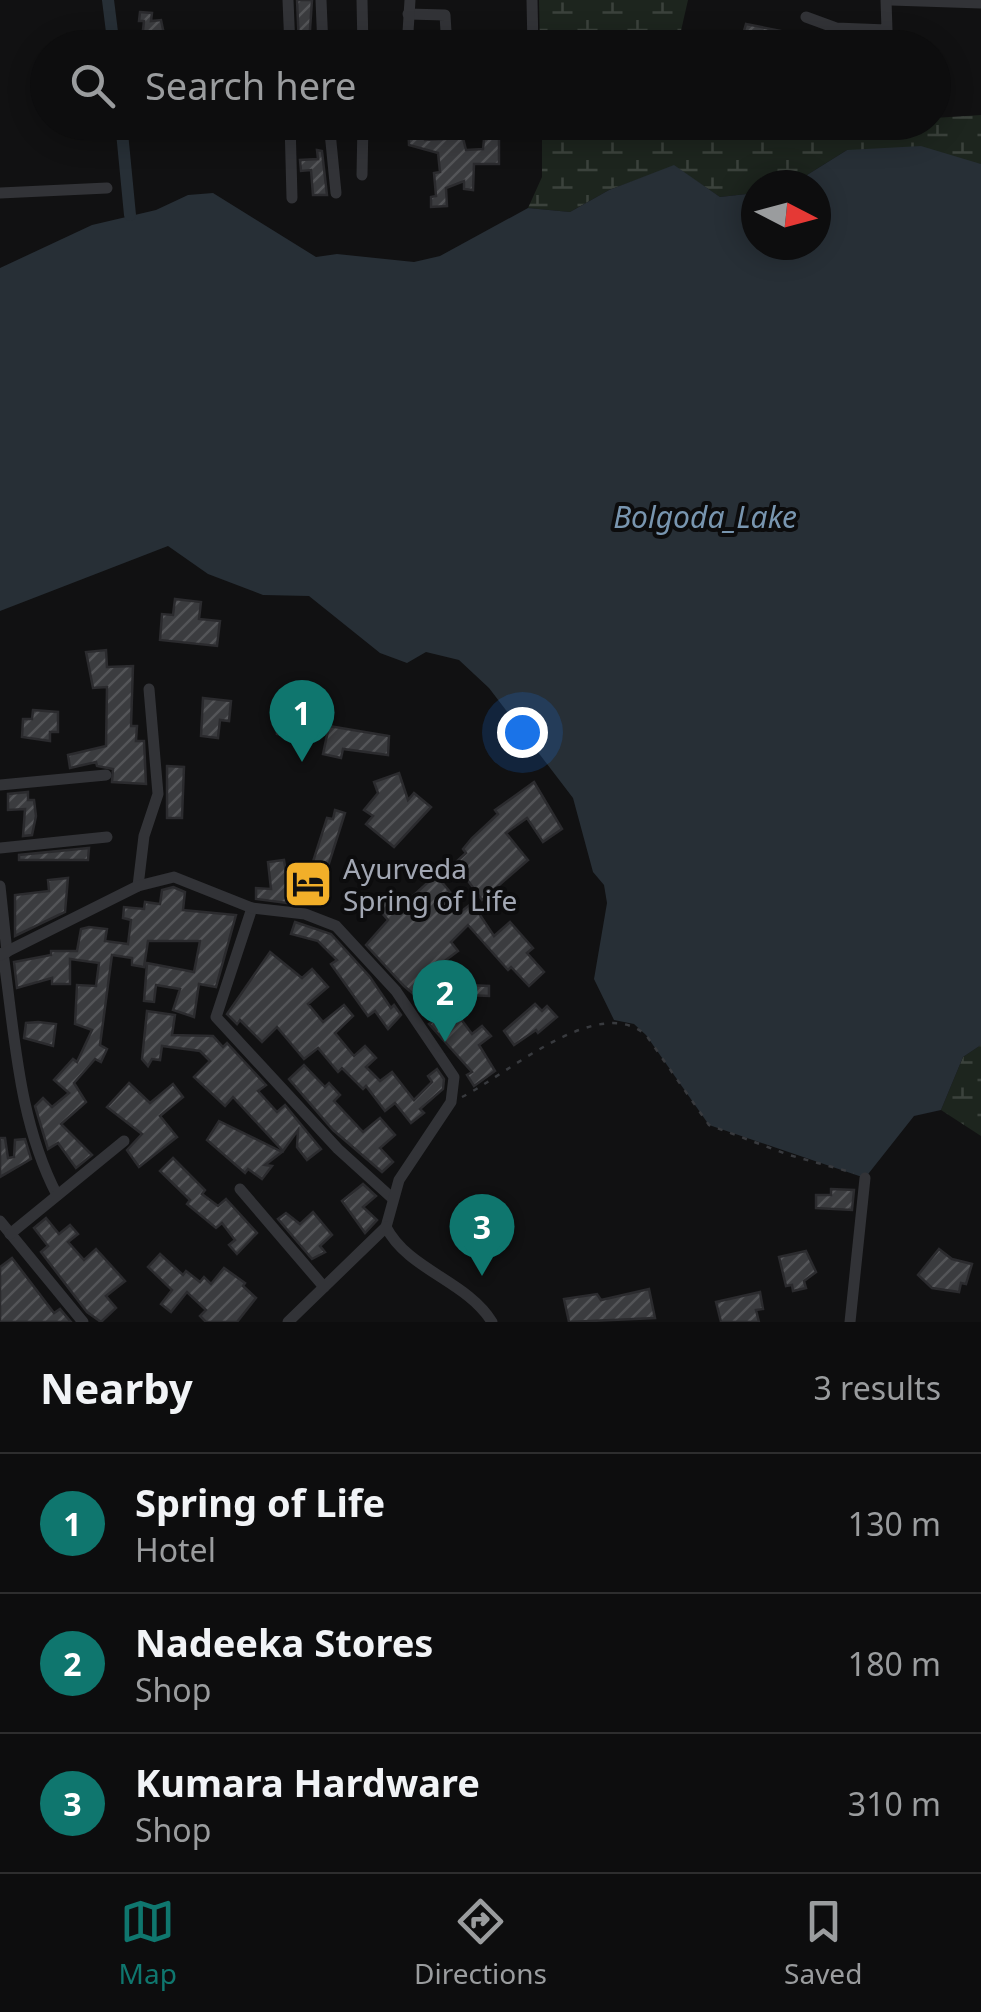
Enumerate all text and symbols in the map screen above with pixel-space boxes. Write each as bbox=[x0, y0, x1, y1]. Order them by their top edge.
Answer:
search box bbox=[30, 30, 951, 140]
icon: search bbox=[65, 58, 120, 113]
text: Search here bbox=[145, 59, 356, 111]
north arrow bbox=[741, 170, 831, 260]
water label: Bolgoda_Lake bbox=[613, 496, 797, 537]
pin: 1 bbox=[270, 680, 334, 762]
your location bbox=[497, 707, 548, 758]
place label: Ayurveda Spring of Life bbox=[343, 849, 517, 919]
hotel icon: Ayurveda Spring of Life bbox=[282, 858, 334, 910]
pin: 2 bbox=[412, 960, 478, 1042]
pin: 3 bbox=[450, 1194, 514, 1276]
text: Nearby bbox=[40, 1359, 193, 1416]
text: 3 results bbox=[814, 1366, 941, 1409]
text: Spring of Life bbox=[135, 1476, 385, 1528]
text: 1 bbox=[63, 1502, 82, 1545]
text: 130 m bbox=[848, 1502, 941, 1545]
text: Hotel bbox=[135, 1528, 216, 1571]
text: Nadeeka Stores bbox=[135, 1616, 433, 1668]
text: 2 bbox=[63, 1642, 82, 1685]
text: 180 m bbox=[848, 1642, 941, 1685]
text: Shop bbox=[135, 1668, 211, 1711]
text: Kumara Hardware bbox=[135, 1756, 480, 1808]
text: 3 bbox=[63, 1782, 82, 1825]
text: 310 m bbox=[848, 1782, 941, 1825]
text: Shop bbox=[135, 1808, 211, 1851]
tab: Map bbox=[119, 1894, 177, 1992]
tab: Directions bbox=[414, 1894, 547, 1992]
tab: Saved bbox=[784, 1894, 862, 1992]

